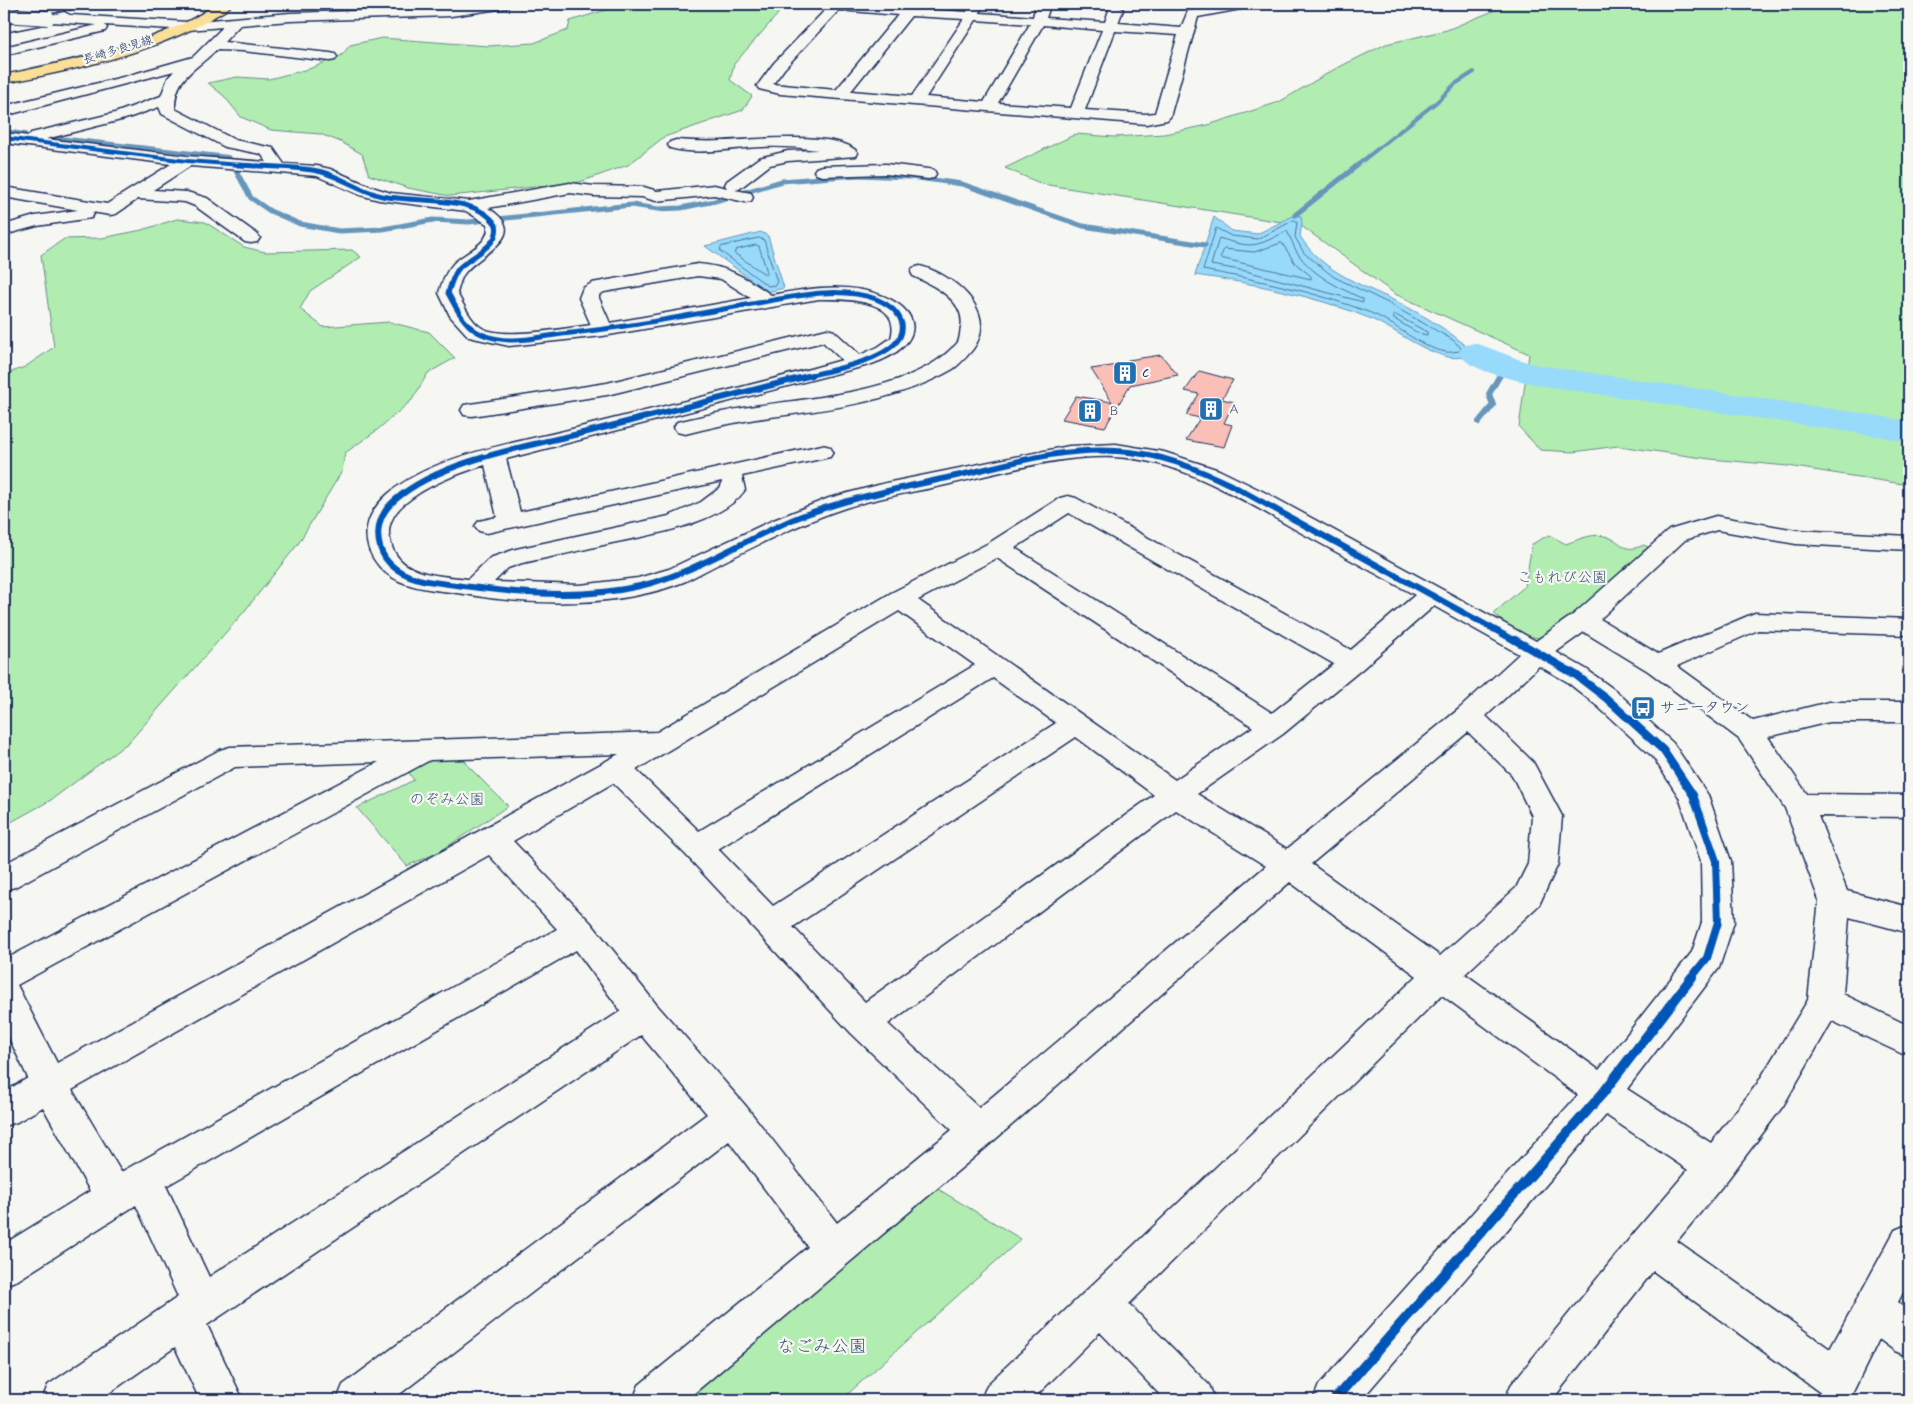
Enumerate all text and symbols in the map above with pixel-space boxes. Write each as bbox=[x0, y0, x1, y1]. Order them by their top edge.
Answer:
street label: 長崎多良見線 bbox=[81, 30, 155, 70]
building icon: C bbox=[1112, 360, 1138, 386]
place label: C bbox=[1142, 364, 1149, 383]
building icon: Ａ bbox=[1198, 396, 1224, 422]
building icon: Ｂ bbox=[1077, 398, 1103, 424]
place label: Ａ bbox=[1228, 400, 1240, 419]
place label: Ｂ bbox=[1108, 402, 1120, 421]
park label: こもれび公園 bbox=[1517, 566, 1607, 590]
bus stop icon: サニータウン bbox=[1630, 695, 1656, 721]
place label: サニータウン bbox=[1660, 696, 1749, 720]
park label: のぞみ公園 bbox=[409, 788, 485, 812]
park label: なごみ公園 bbox=[777, 1333, 867, 1362]

